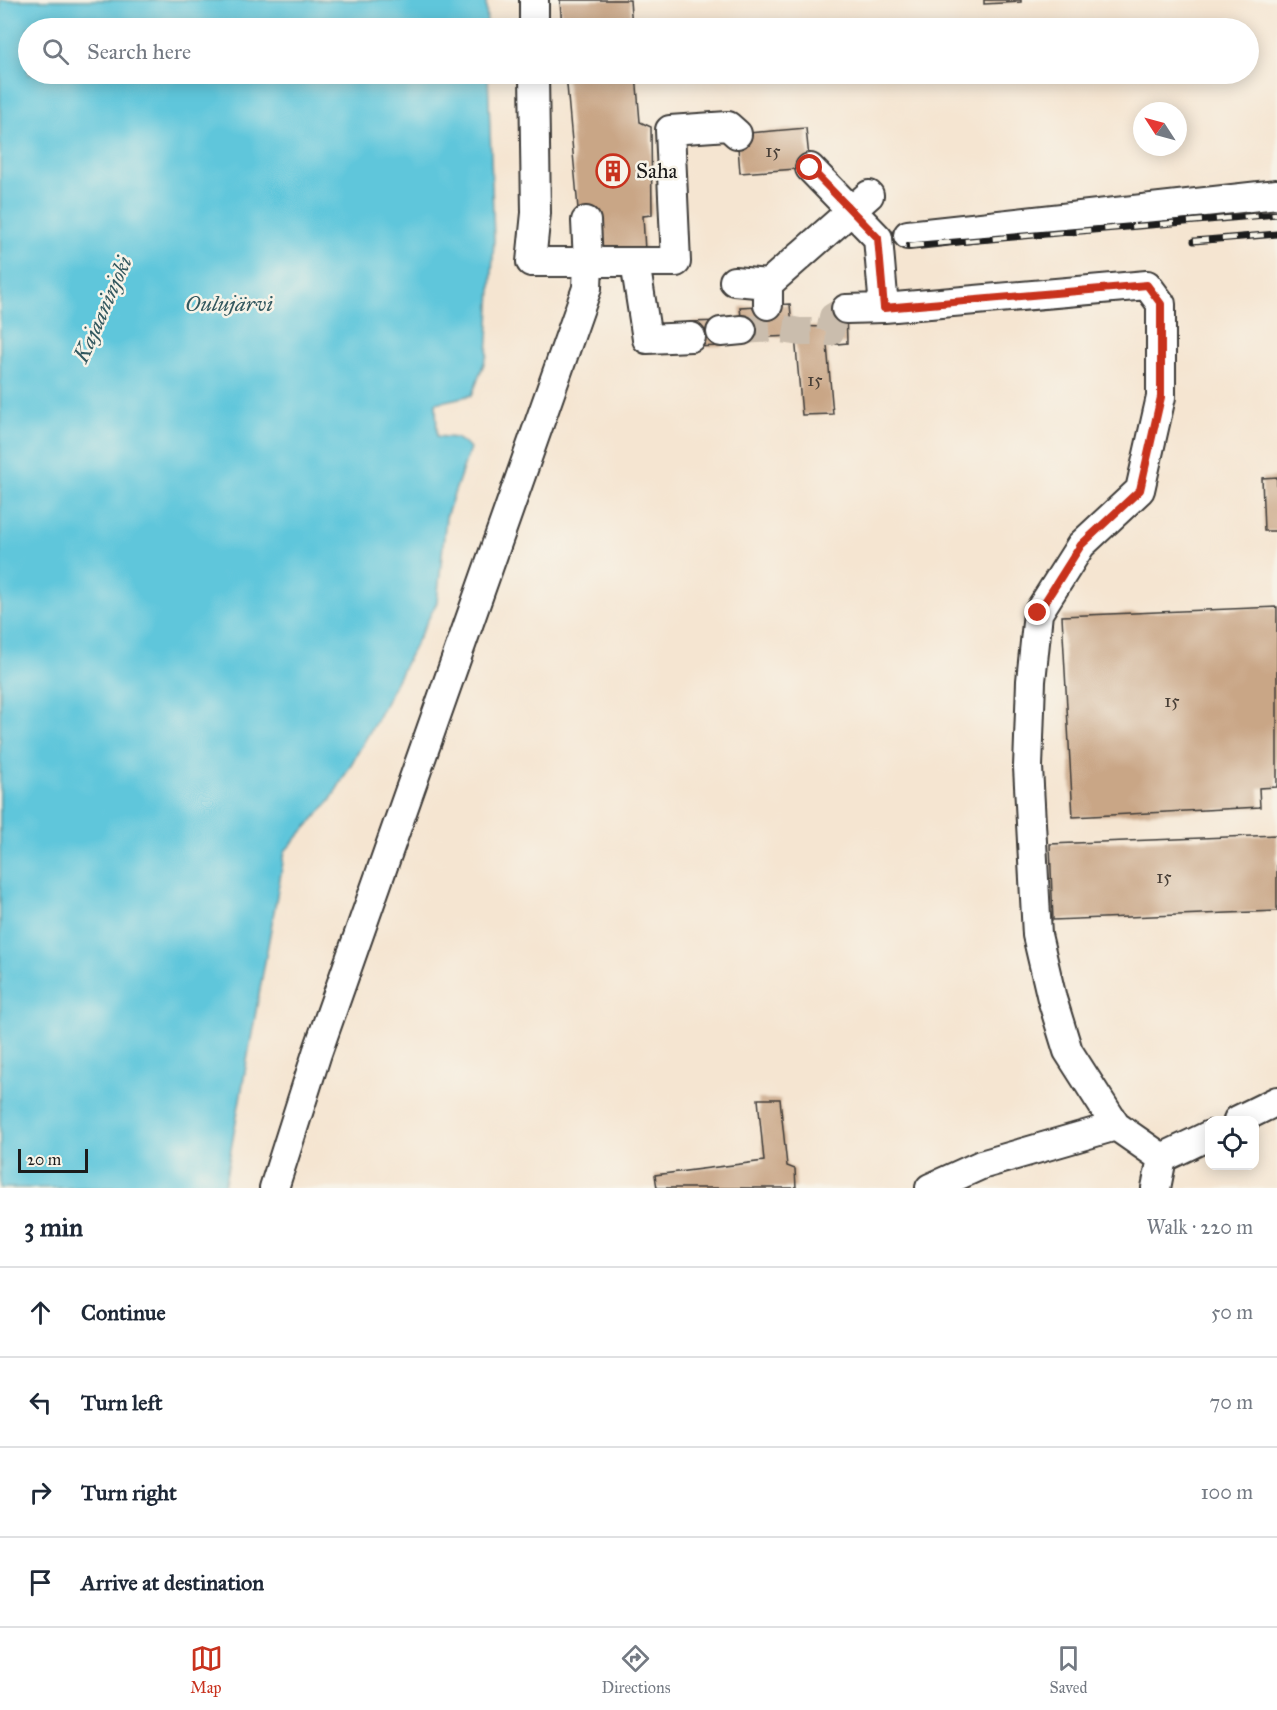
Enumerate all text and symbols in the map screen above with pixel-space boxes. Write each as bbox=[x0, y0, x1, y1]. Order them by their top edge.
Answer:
search box bbox=[18, 18, 1259, 84]
icon: search bbox=[39, 35, 72, 68]
text: Search here bbox=[87, 38, 191, 65]
north arrow bbox=[1133, 102, 1187, 156]
house number: 15 bbox=[765, 140, 781, 162]
building icon: Saha bbox=[595, 153, 631, 189]
route start bbox=[796, 154, 822, 180]
place label: Saha bbox=[636, 158, 678, 184]
water label: Kajaaninjoki bbox=[67, 251, 138, 367]
water label: Oulujärvi bbox=[185, 290, 273, 317]
house number: 15 bbox=[807, 369, 823, 391]
route end bbox=[1024, 599, 1050, 625]
house number: 15 bbox=[1164, 690, 1180, 712]
house number: 15 bbox=[1156, 866, 1172, 888]
map controls bbox=[1205, 1116, 1259, 1170]
button: locate bbox=[1205, 1116, 1259, 1170]
scale bar bbox=[18, 1146, 88, 1174]
text: 20 m bbox=[27, 1150, 61, 1169]
text: 3 min bbox=[24, 1211, 83, 1243]
text: Walk · 220 m bbox=[1146, 1215, 1253, 1239]
icon: ahead bbox=[24, 1296, 57, 1329]
text: Continue bbox=[81, 1299, 166, 1326]
text: 50 m bbox=[1211, 1300, 1253, 1324]
icon: left bbox=[24, 1386, 57, 1419]
text: Turn left bbox=[81, 1389, 163, 1416]
text: 70 m bbox=[1210, 1390, 1253, 1414]
icon: right bbox=[24, 1476, 57, 1509]
text: Turn right bbox=[81, 1479, 177, 1506]
text: 100 m bbox=[1201, 1480, 1253, 1504]
icon: arrive bbox=[24, 1566, 57, 1599]
text: Arrive at destination bbox=[81, 1569, 264, 1596]
tab: Map bbox=[190, 1642, 223, 1697]
tab: Directions bbox=[602, 1642, 670, 1697]
tab: Saved bbox=[1049, 1642, 1087, 1697]

